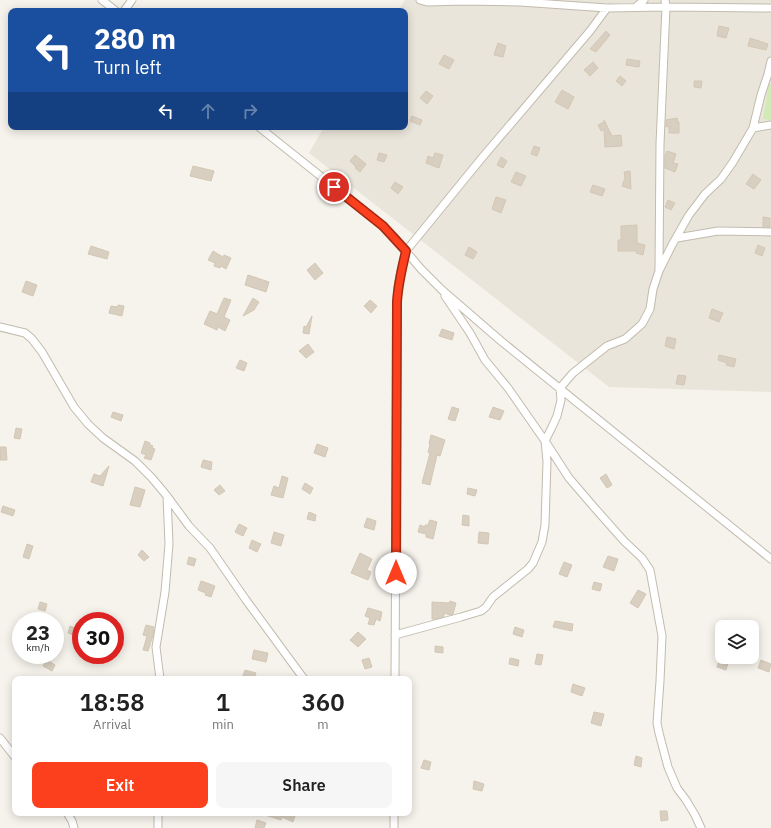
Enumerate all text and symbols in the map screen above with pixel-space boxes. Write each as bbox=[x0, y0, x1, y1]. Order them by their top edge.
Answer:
text: 280 m bbox=[94, 20, 176, 57]
icon: left bbox=[28, 24, 80, 76]
text: Turn left bbox=[94, 56, 162, 79]
icon: left bbox=[155, 100, 177, 122]
icon: ahead bbox=[197, 100, 219, 122]
icon: right bbox=[239, 100, 261, 122]
pin bbox=[317, 170, 351, 204]
icon: arrive bbox=[323, 176, 345, 198]
position arrow bbox=[375, 552, 417, 594]
speed limit sign: 30 bbox=[72, 612, 124, 664]
text: 23 bbox=[26, 619, 50, 646]
map controls bbox=[715, 620, 759, 664]
button: layers bbox=[715, 620, 759, 664]
text: km/h bbox=[26, 641, 50, 654]
text: 18:58 bbox=[79, 686, 145, 718]
text: 1 bbox=[216, 686, 230, 718]
text: 360 bbox=[301, 686, 345, 718]
text: Arrival bbox=[93, 716, 131, 733]
text: min bbox=[212, 716, 234, 733]
text: m bbox=[317, 716, 329, 733]
button: Exit bbox=[32, 762, 208, 808]
button: Share bbox=[216, 762, 392, 808]

